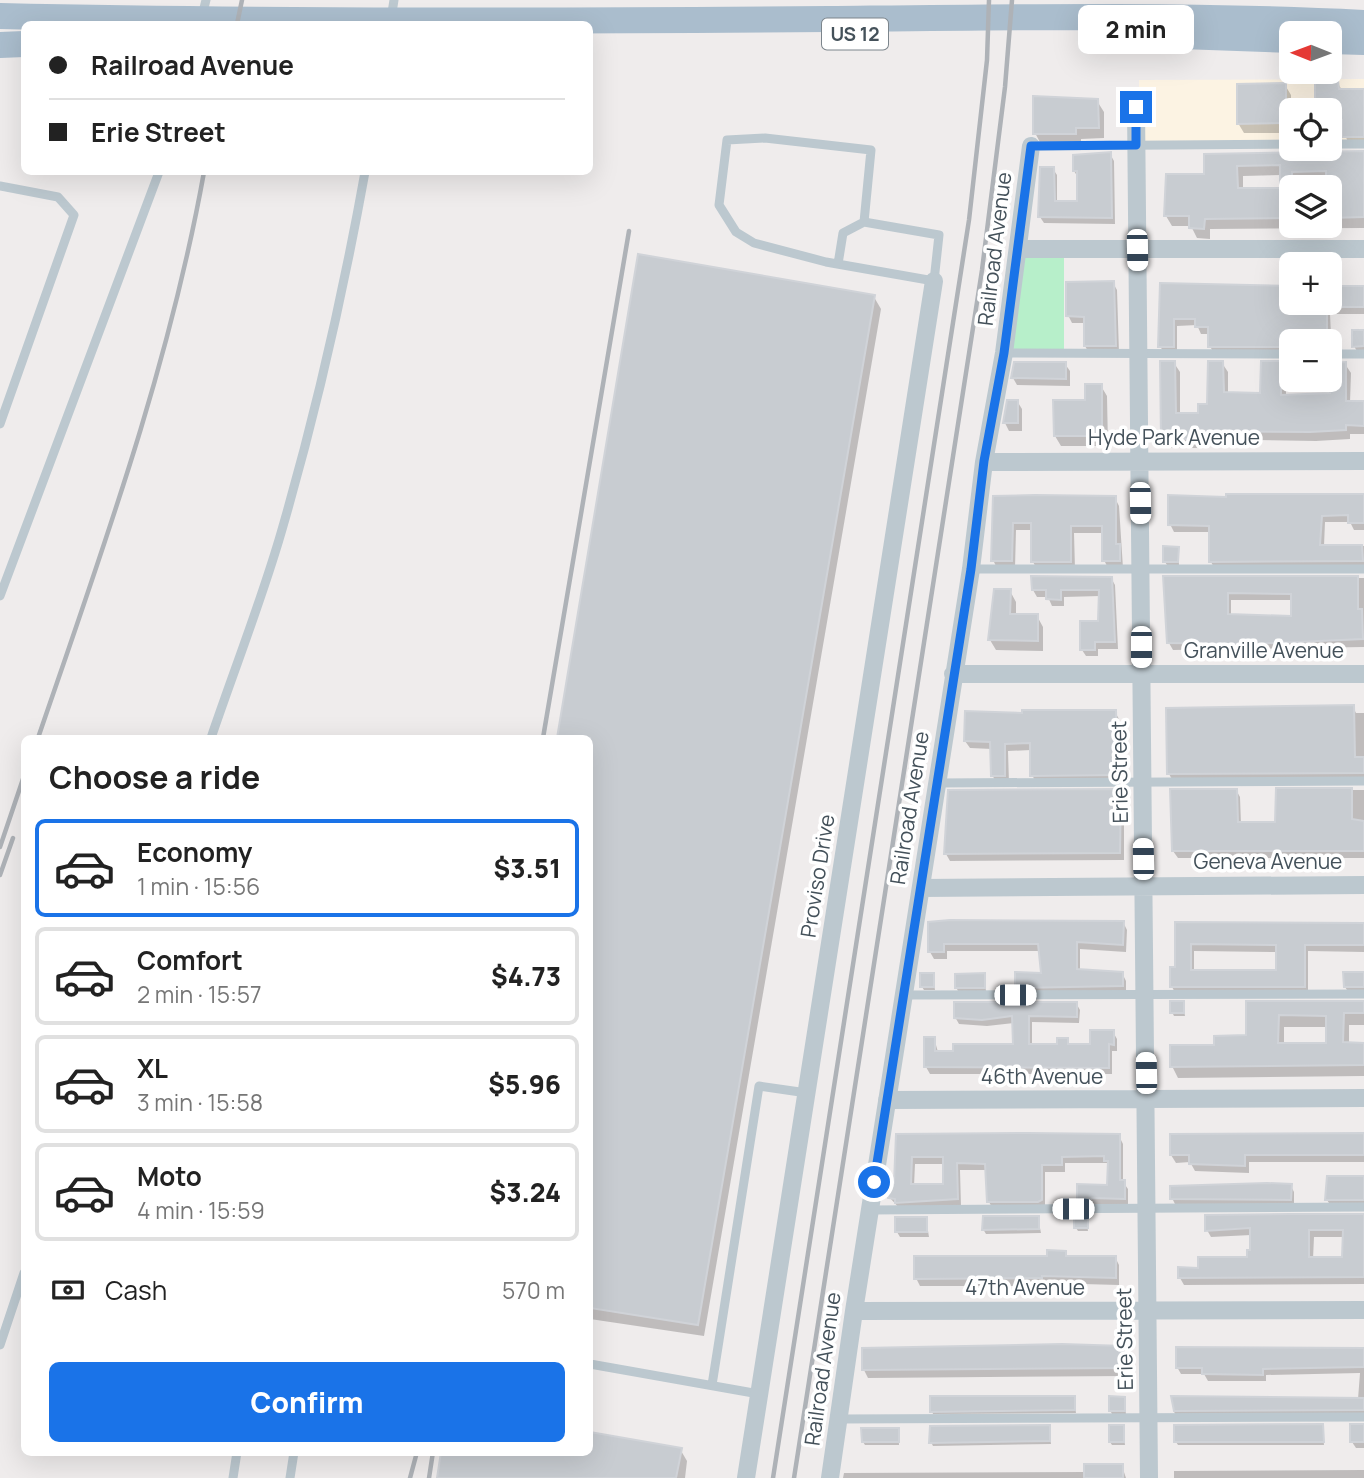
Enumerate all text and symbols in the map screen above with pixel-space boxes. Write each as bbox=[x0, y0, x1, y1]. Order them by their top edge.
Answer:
callout: 2 min bbox=[1078, 6, 1194, 55]
text: 2 min bbox=[1106, 13, 1167, 45]
road number: US 12 bbox=[822, 18, 888, 50]
north arrow bbox=[1279, 21, 1342, 84]
map controls bbox=[1279, 21, 1342, 392]
text: Railroad Avenue bbox=[91, 47, 294, 83]
route end bbox=[1120, 91, 1152, 123]
button: locate bbox=[1279, 98, 1342, 161]
text: Erie Street bbox=[91, 114, 226, 150]
street label: Railroad Avenue bbox=[971, 170, 1017, 327]
button: layers bbox=[1279, 175, 1342, 238]
car bbox=[1127, 229, 1148, 271]
button: + bbox=[1279, 252, 1342, 315]
button: − bbox=[1279, 329, 1342, 392]
street label: Hyde Park Avenue bbox=[1088, 423, 1260, 451]
car bbox=[1130, 482, 1151, 524]
car bbox=[1131, 626, 1152, 668]
street label: Granville Avenue bbox=[1184, 636, 1344, 664]
street label: Erie Street bbox=[1104, 720, 1134, 824]
street label: Railroad Avenue bbox=[883, 729, 935, 886]
text: Choose a ride bbox=[49, 755, 260, 799]
street label: Proviso Drive bbox=[793, 812, 841, 939]
text: Economy bbox=[137, 834, 252, 870]
icon: car bbox=[53, 837, 116, 900]
car bbox=[1133, 838, 1154, 880]
street label: Geneva Avenue bbox=[1194, 847, 1342, 875]
text: $3.51 bbox=[494, 850, 561, 886]
text: 1 min · 15:56 bbox=[137, 870, 260, 902]
text: Comfort bbox=[137, 942, 243, 978]
icon: car bbox=[53, 945, 116, 1008]
text: $4.73 bbox=[491, 958, 561, 994]
text: 2 min · 15:57 bbox=[137, 978, 262, 1010]
car bbox=[995, 985, 1037, 1006]
text: XL bbox=[137, 1050, 168, 1086]
car bbox=[1136, 1052, 1157, 1094]
icon: car bbox=[53, 1053, 116, 1116]
street label: 46th Avenue bbox=[981, 1062, 1103, 1090]
text: $5.96 bbox=[488, 1066, 561, 1102]
text: 3 min · 15:58 bbox=[137, 1086, 263, 1118]
text: Moto bbox=[137, 1158, 202, 1194]
icon: car bbox=[53, 1161, 116, 1224]
route start bbox=[858, 1166, 890, 1198]
text: $3.24 bbox=[489, 1174, 561, 1210]
text: 4 min · 15:59 bbox=[137, 1194, 265, 1226]
car bbox=[1053, 1199, 1095, 1220]
icon: cash bbox=[49, 1271, 87, 1309]
text: Cash bbox=[105, 1272, 167, 1308]
street label: 47th Avenue bbox=[965, 1273, 1085, 1301]
text: 570 m bbox=[502, 1274, 565, 1306]
street label: Erie Street bbox=[1109, 1287, 1139, 1391]
street label: Railroad Avenue bbox=[797, 1290, 847, 1447]
button: Confirm bbox=[49, 1362, 565, 1442]

